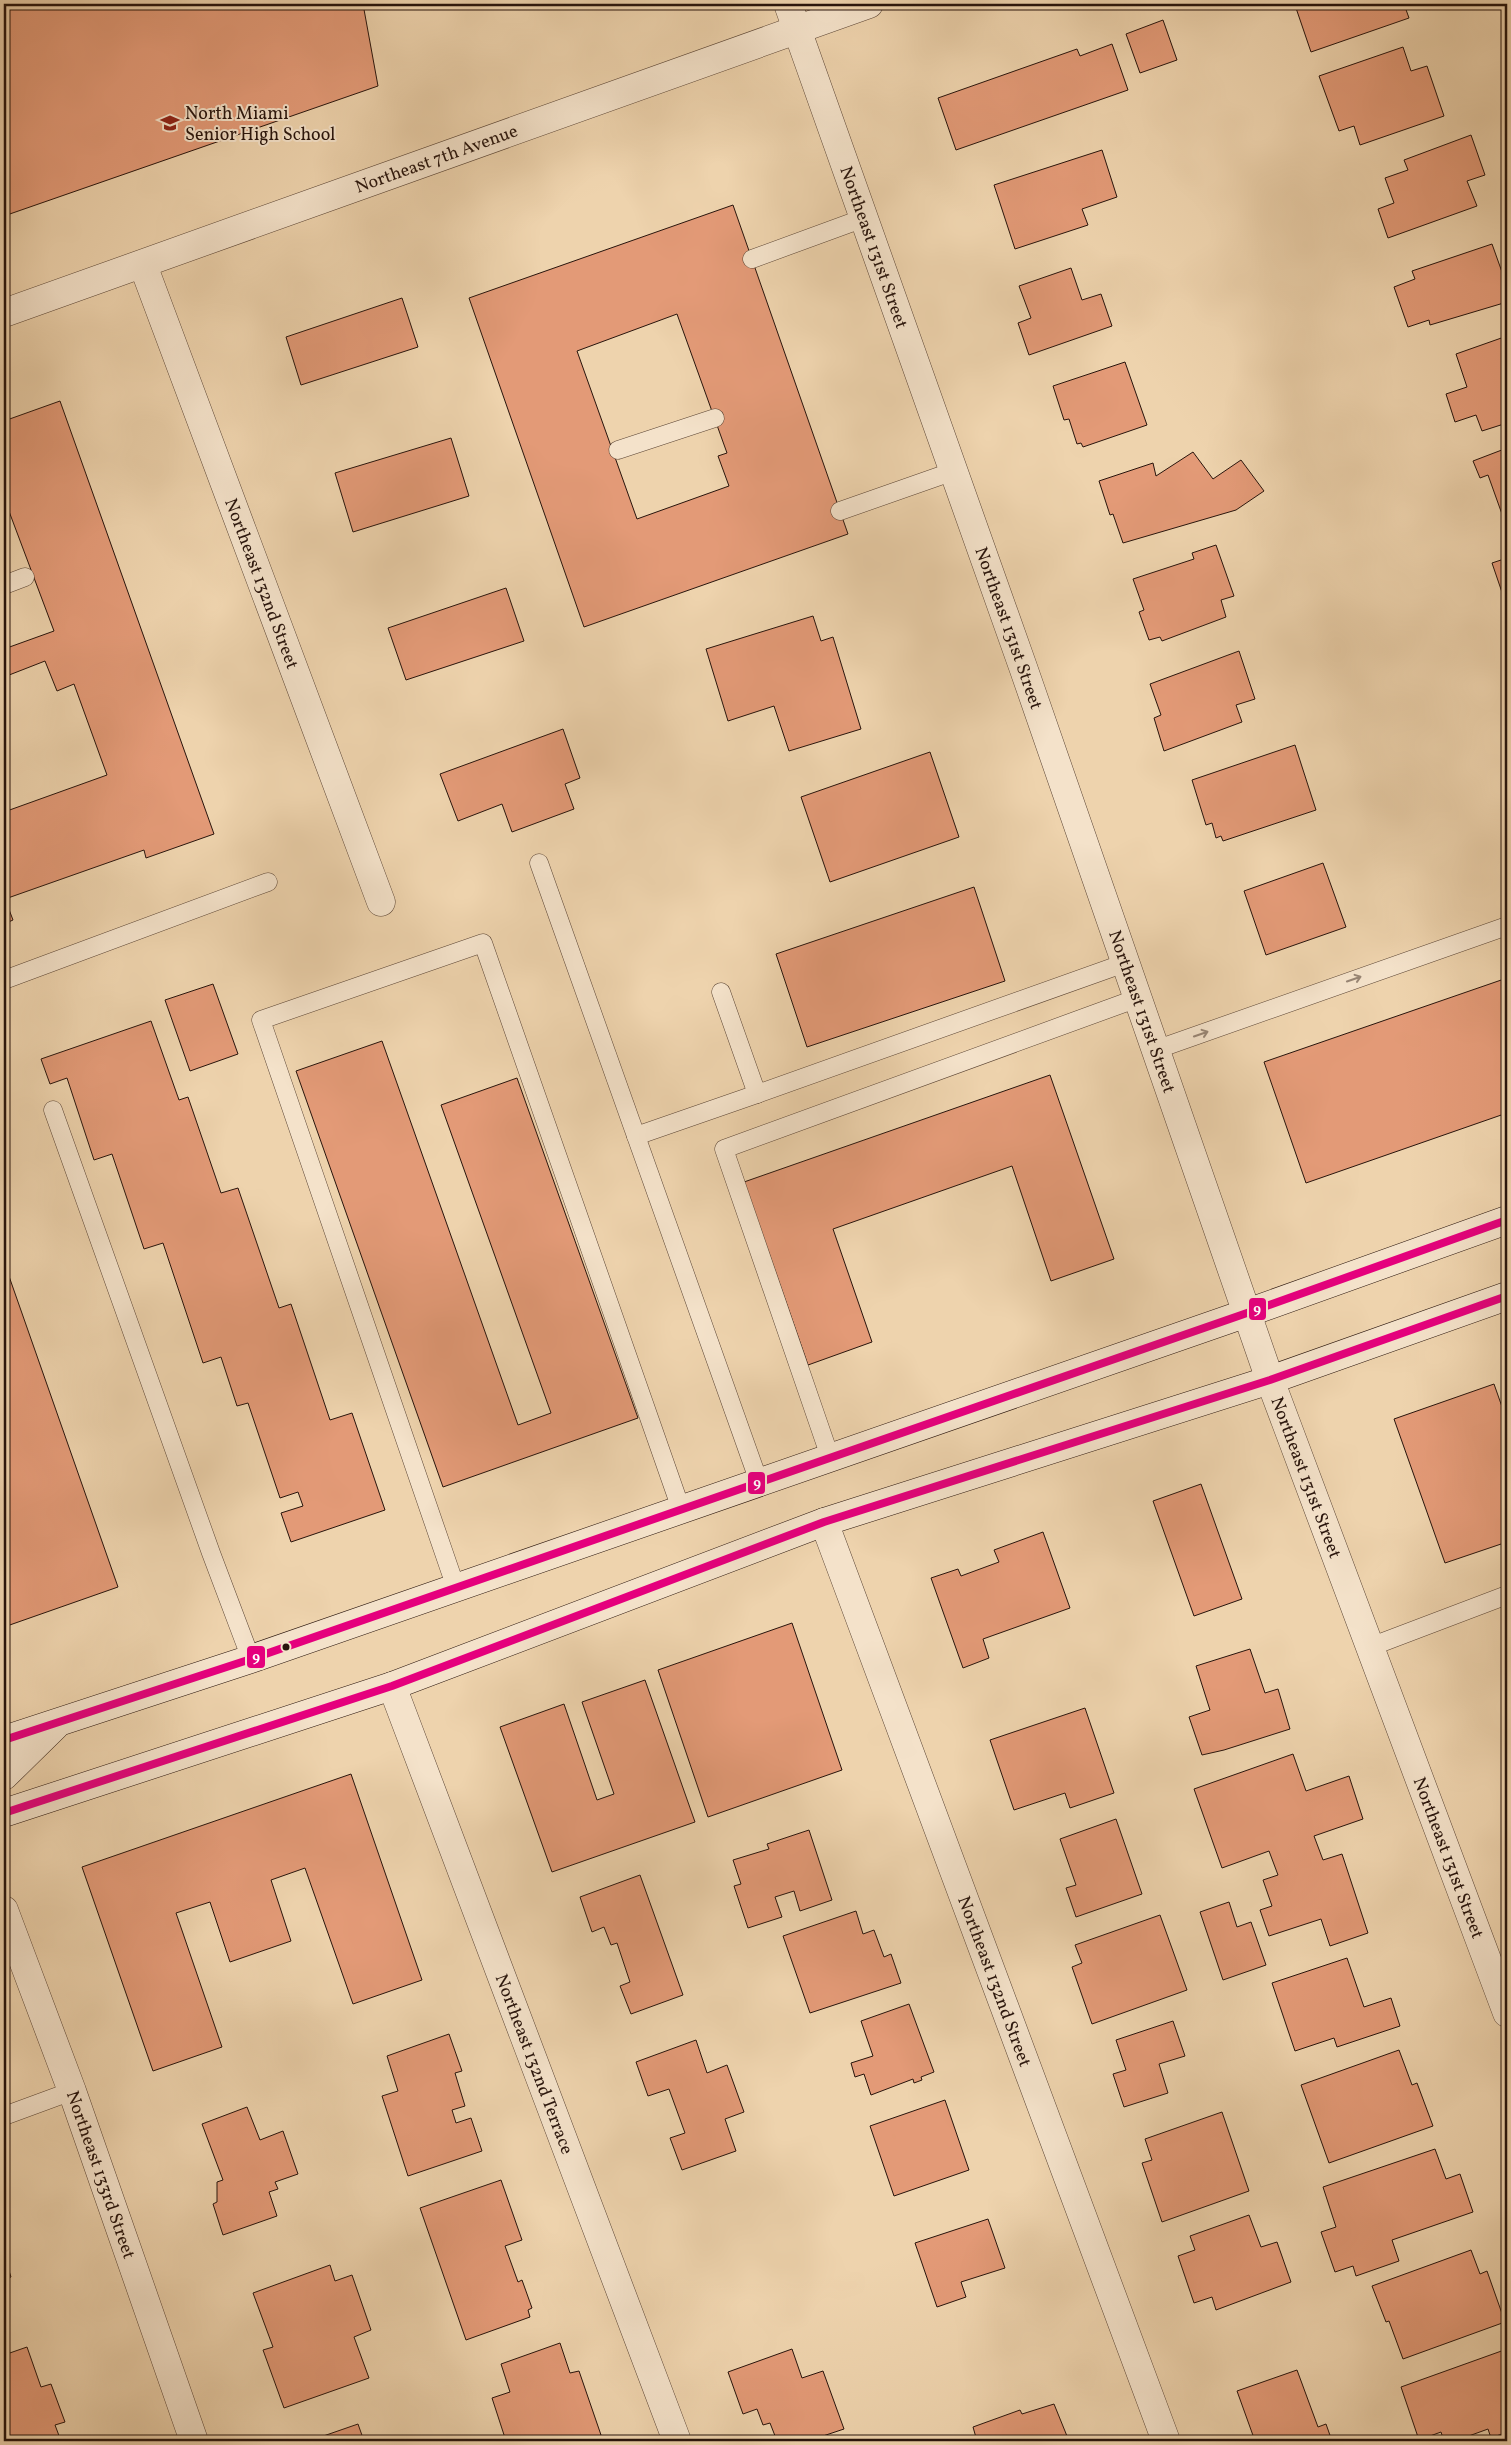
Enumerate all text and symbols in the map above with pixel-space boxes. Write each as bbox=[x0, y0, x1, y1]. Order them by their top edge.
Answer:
place label: North Miami Senior High School bbox=[185, 102, 335, 148]
school or university icon: North Miami Senior High School bbox=[159, 112, 181, 134]
street label: Northeast 7th Avenue bbox=[352, 119, 521, 201]
street label: Northeast 131st Street bbox=[832, 163, 913, 332]
street label: Northeast 132nd Street bbox=[217, 495, 304, 673]
street label: Northeast 131st Street bbox=[967, 544, 1048, 713]
street label: Northeast 131st Street bbox=[1101, 927, 1181, 1097]
one-way arrow bbox=[1346, 974, 1362, 984]
one-way arrow bbox=[1193, 1028, 1209, 1038]
line badge: 9 bbox=[1248, 1297, 1267, 1321]
text: 9 bbox=[1253, 1301, 1261, 1320]
street label: Northeast 131st Street bbox=[1263, 1394, 1347, 1562]
line badge: 9 bbox=[747, 1471, 766, 1495]
text: 9 bbox=[753, 1475, 761, 1494]
unlabelled marker bbox=[281, 1642, 291, 1652]
line badge: 9 bbox=[246, 1645, 266, 1669]
text: 9 bbox=[252, 1649, 260, 1668]
street label: Northeast 131st Street bbox=[1406, 1774, 1489, 1943]
street label: Northeast 132nd Street bbox=[950, 1893, 1037, 2071]
street label: Northeast 132nd Terrace bbox=[488, 1971, 579, 2158]
street label: Northeast 133rd Street bbox=[59, 2088, 141, 2263]

